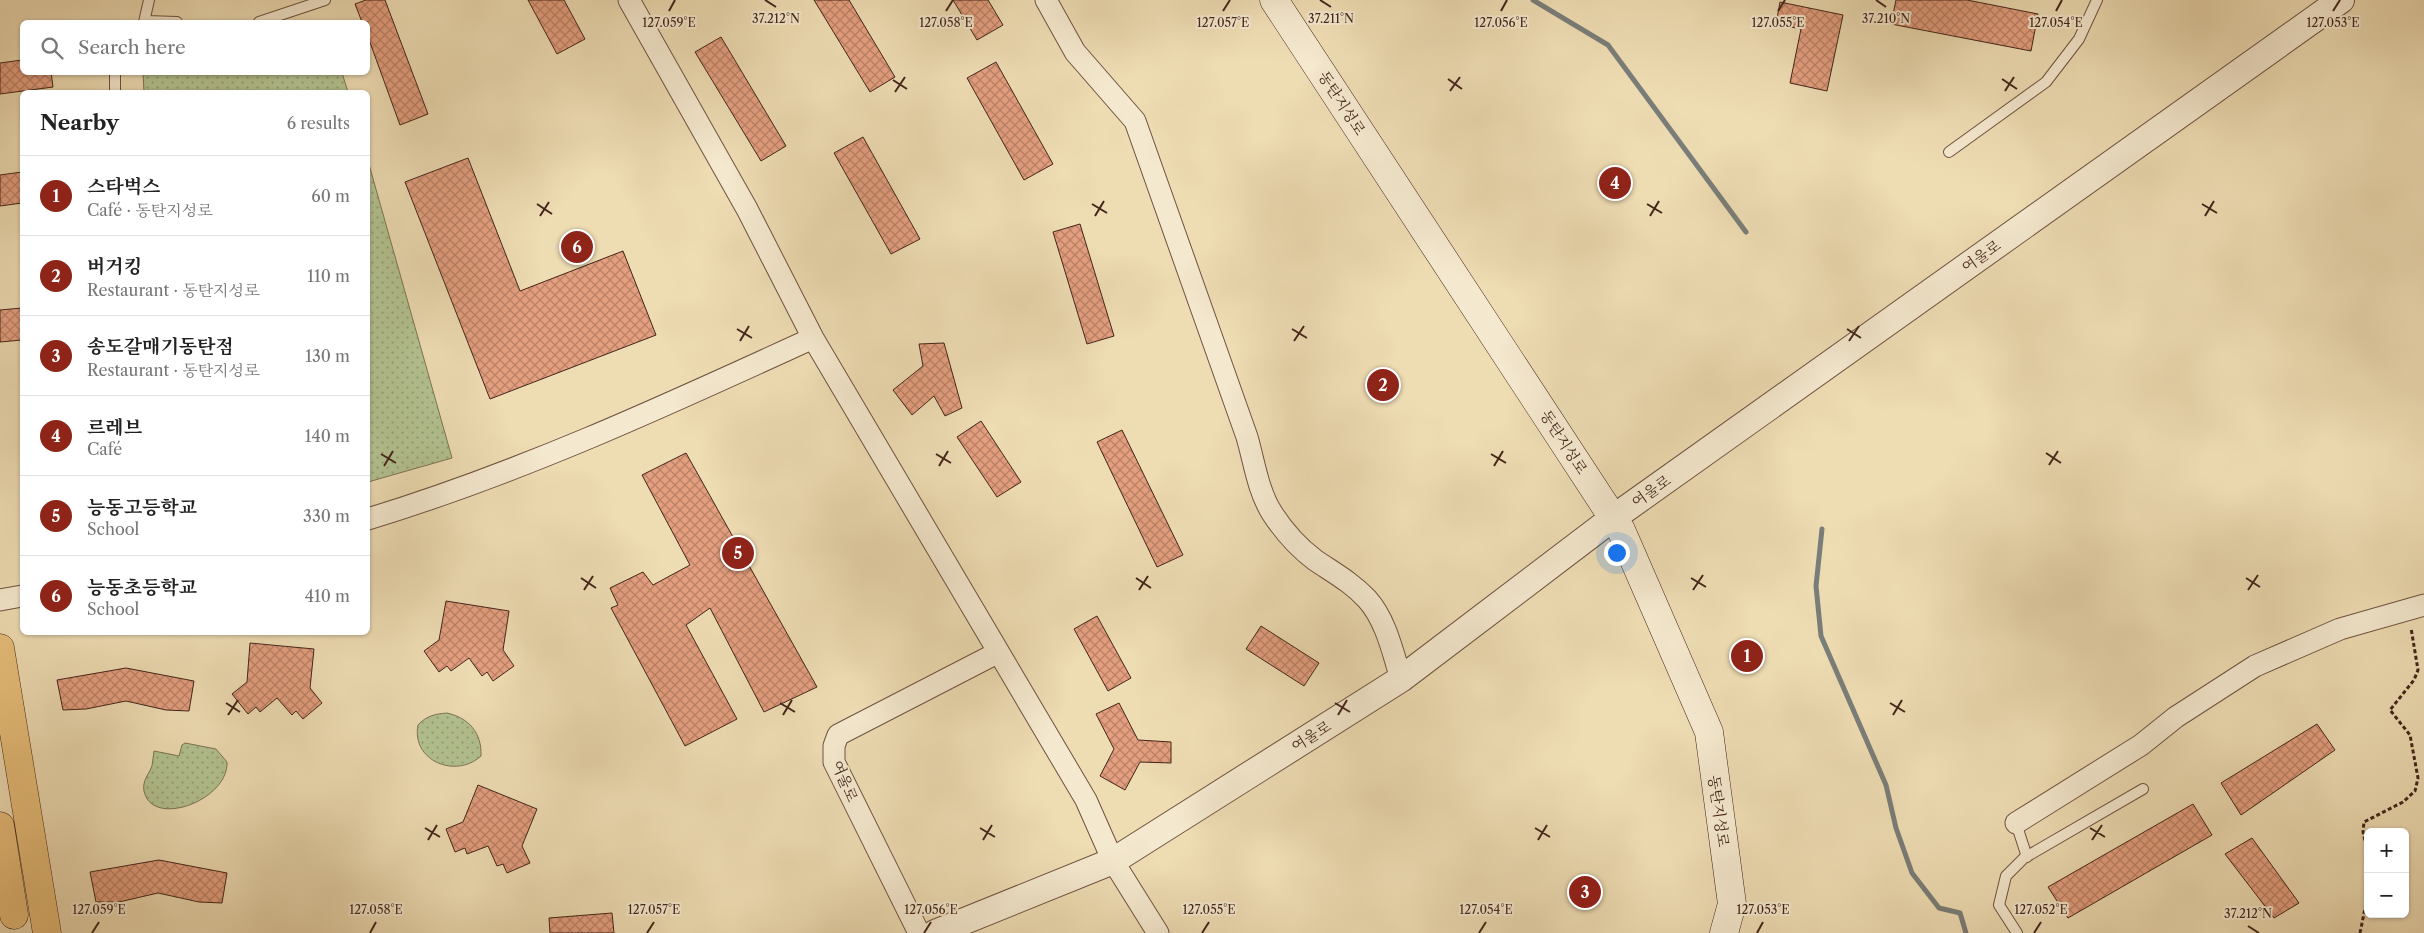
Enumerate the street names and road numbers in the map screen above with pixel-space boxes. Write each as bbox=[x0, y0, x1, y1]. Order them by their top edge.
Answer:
street label: 동탄지성로 bbox=[1314, 67, 1370, 139]
street label: 여울로 bbox=[1958, 235, 2005, 276]
street label: 동탄지성로 bbox=[1536, 406, 1592, 478]
street label: 여울로 bbox=[1628, 470, 1675, 511]
street label: 여울로 bbox=[1288, 716, 1335, 756]
street label: 여울로 bbox=[828, 757, 862, 805]
street label: 동탄지성로 bbox=[1705, 774, 1734, 849]

